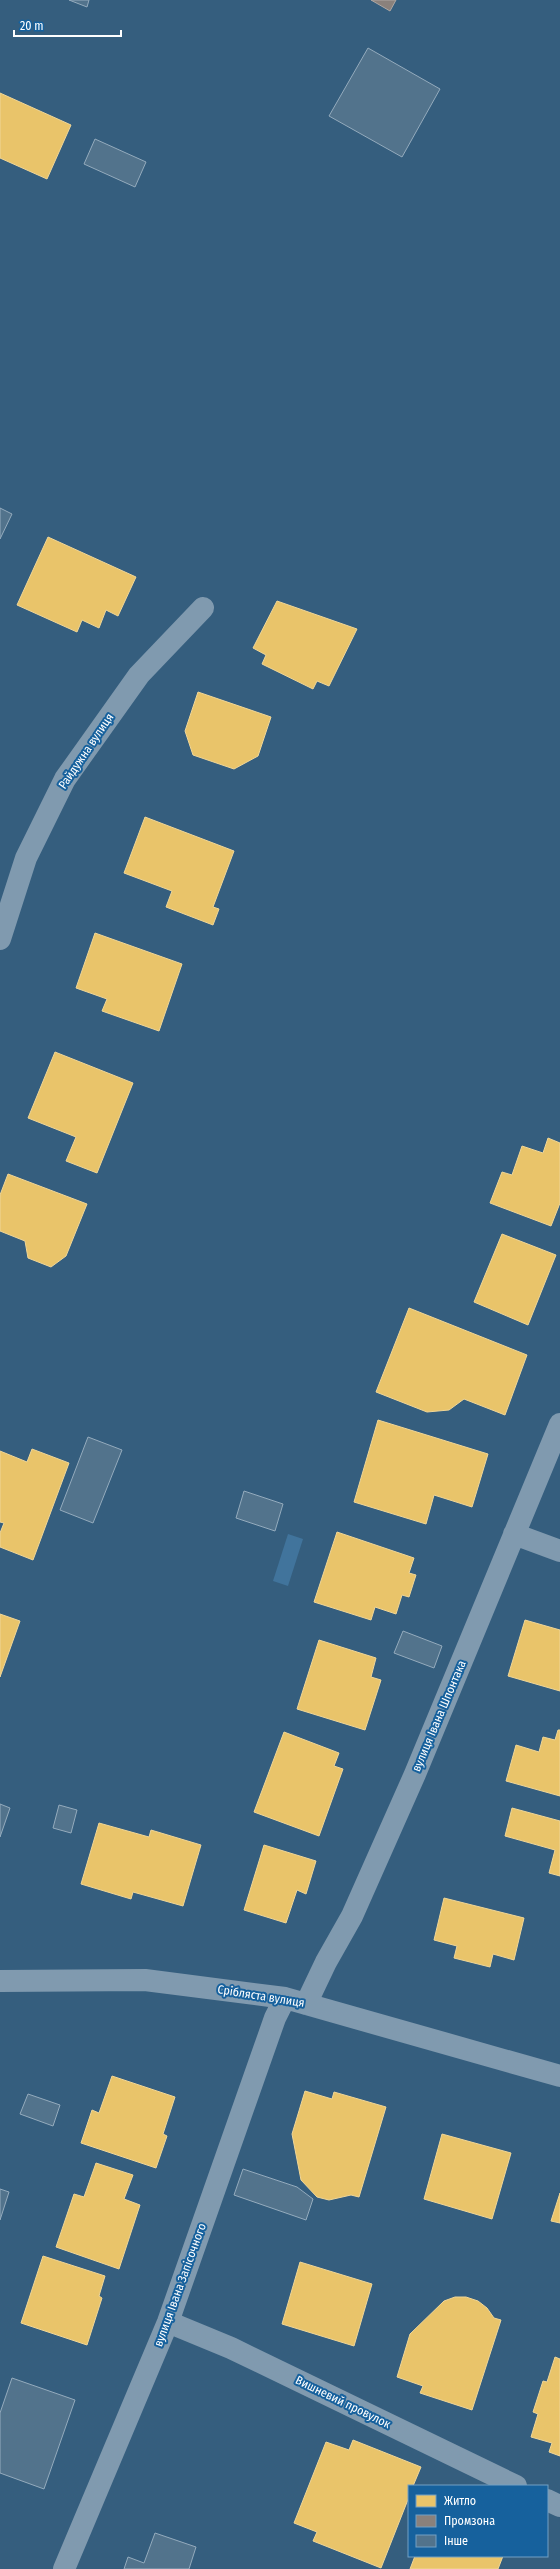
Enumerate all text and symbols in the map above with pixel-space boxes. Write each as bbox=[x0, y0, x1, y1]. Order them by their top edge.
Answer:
scale bar bbox=[14, 12, 121, 38]
text: 20 m bbox=[20, 19, 44, 33]
street label: Райдужна вулиця bbox=[56, 711, 116, 791]
street label: вулиця Івана Шпонтака bbox=[409, 1658, 469, 1774]
street label: Срібляста вулиця bbox=[216, 1982, 306, 2010]
street label: вулиця Івана Запісочного bbox=[151, 2221, 209, 2349]
street label: Вишневий провулок bbox=[293, 2373, 393, 2431]
legend bbox=[408, 2485, 548, 2557]
text: Житло bbox=[444, 2494, 476, 2508]
text: Промзона bbox=[444, 2514, 495, 2528]
text: Інше bbox=[444, 2534, 468, 2548]

